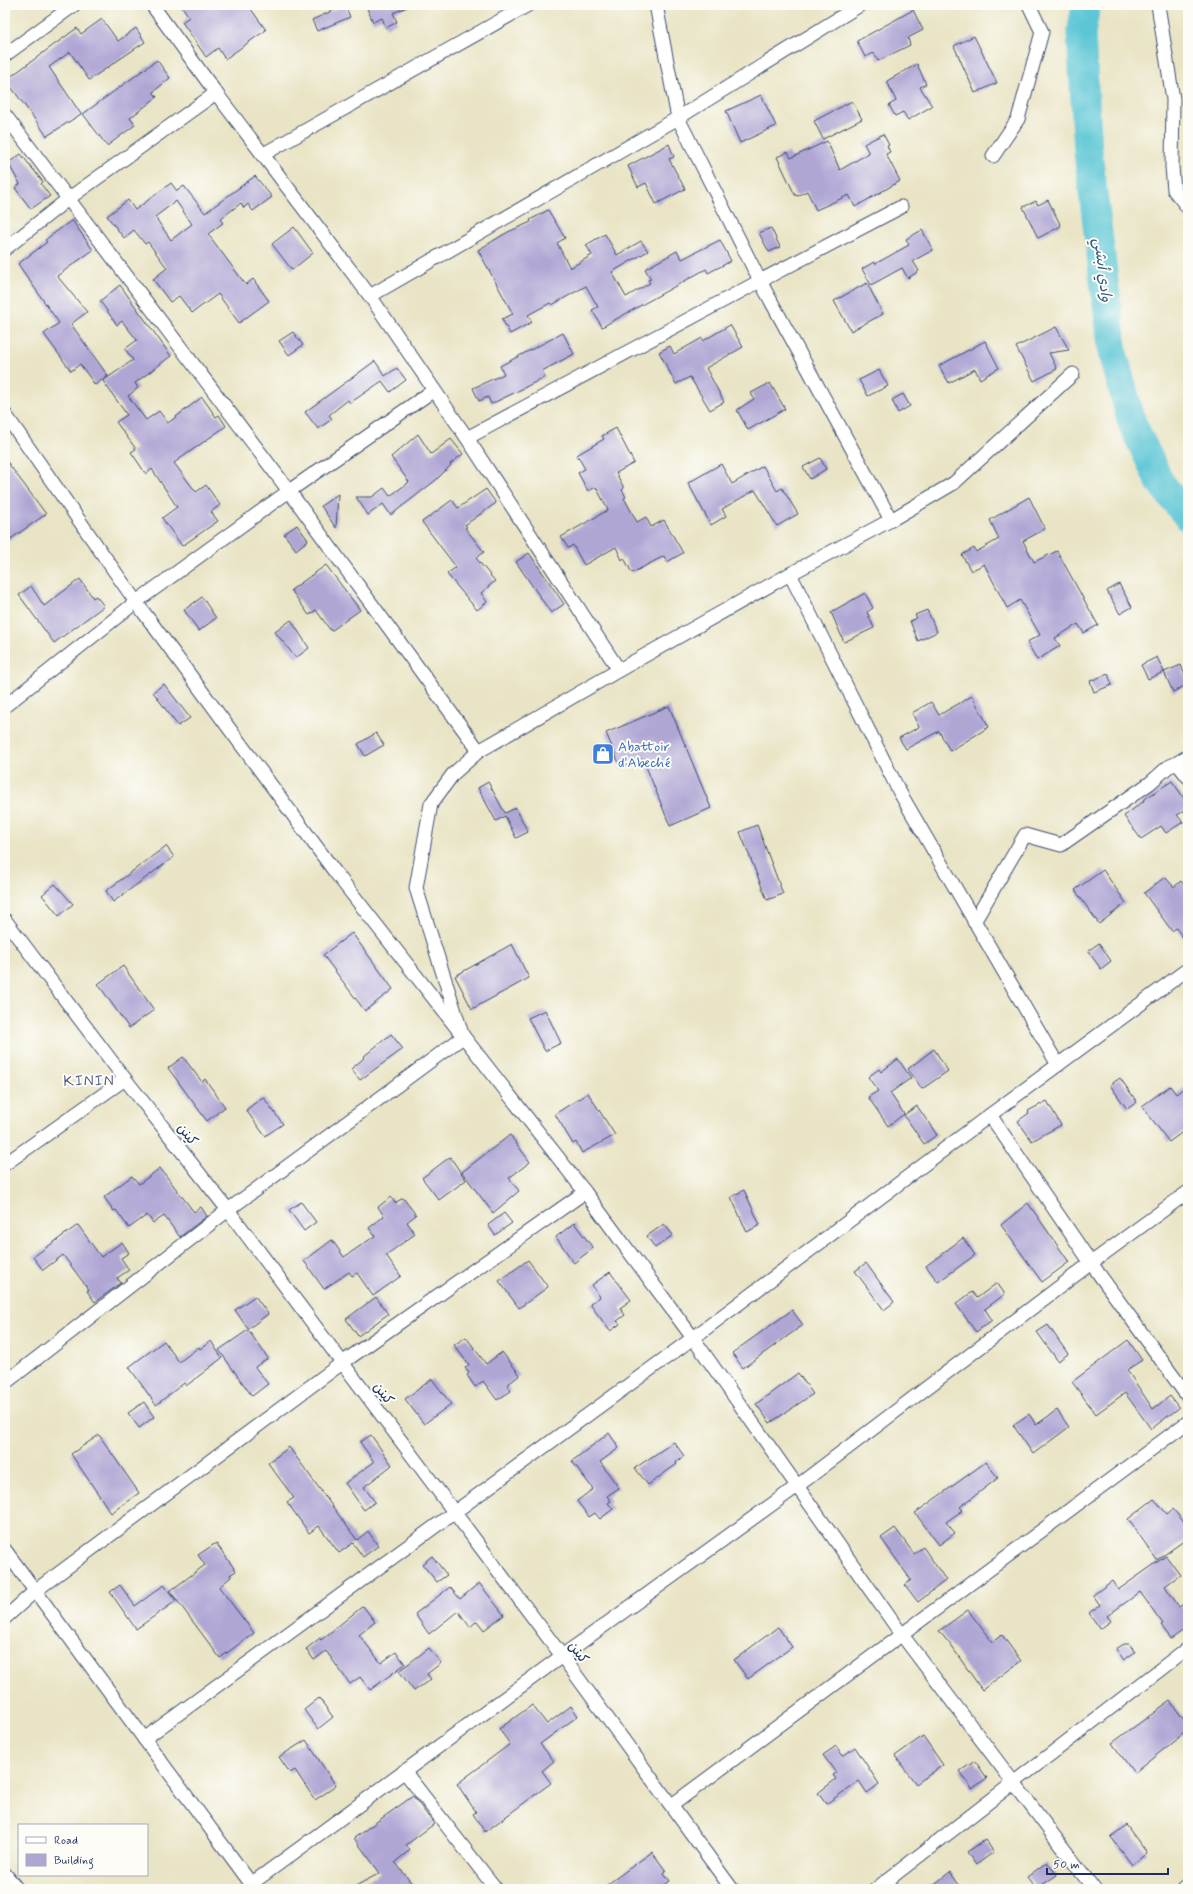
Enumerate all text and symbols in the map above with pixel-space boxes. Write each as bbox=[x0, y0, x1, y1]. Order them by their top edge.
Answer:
water label: وادي أبشي bbox=[1086, 237, 1116, 303]
place label: Abattoir d'Abeché bbox=[618, 738, 670, 772]
shop icon: Abattoir d'Abeché bbox=[590, 741, 616, 767]
district label: KININ bbox=[63, 1072, 115, 1092]
street label: كينن bbox=[173, 1120, 202, 1150]
street label: كينن bbox=[369, 1379, 398, 1409]
street label: كينن bbox=[564, 1638, 593, 1668]
legend bbox=[18, 1824, 148, 1876]
text: Road bbox=[54, 1833, 78, 1849]
scale bar bbox=[1047, 1850, 1168, 1876]
text: Building bbox=[54, 1853, 94, 1870]
text: 50 m bbox=[1053, 1857, 1080, 1873]

